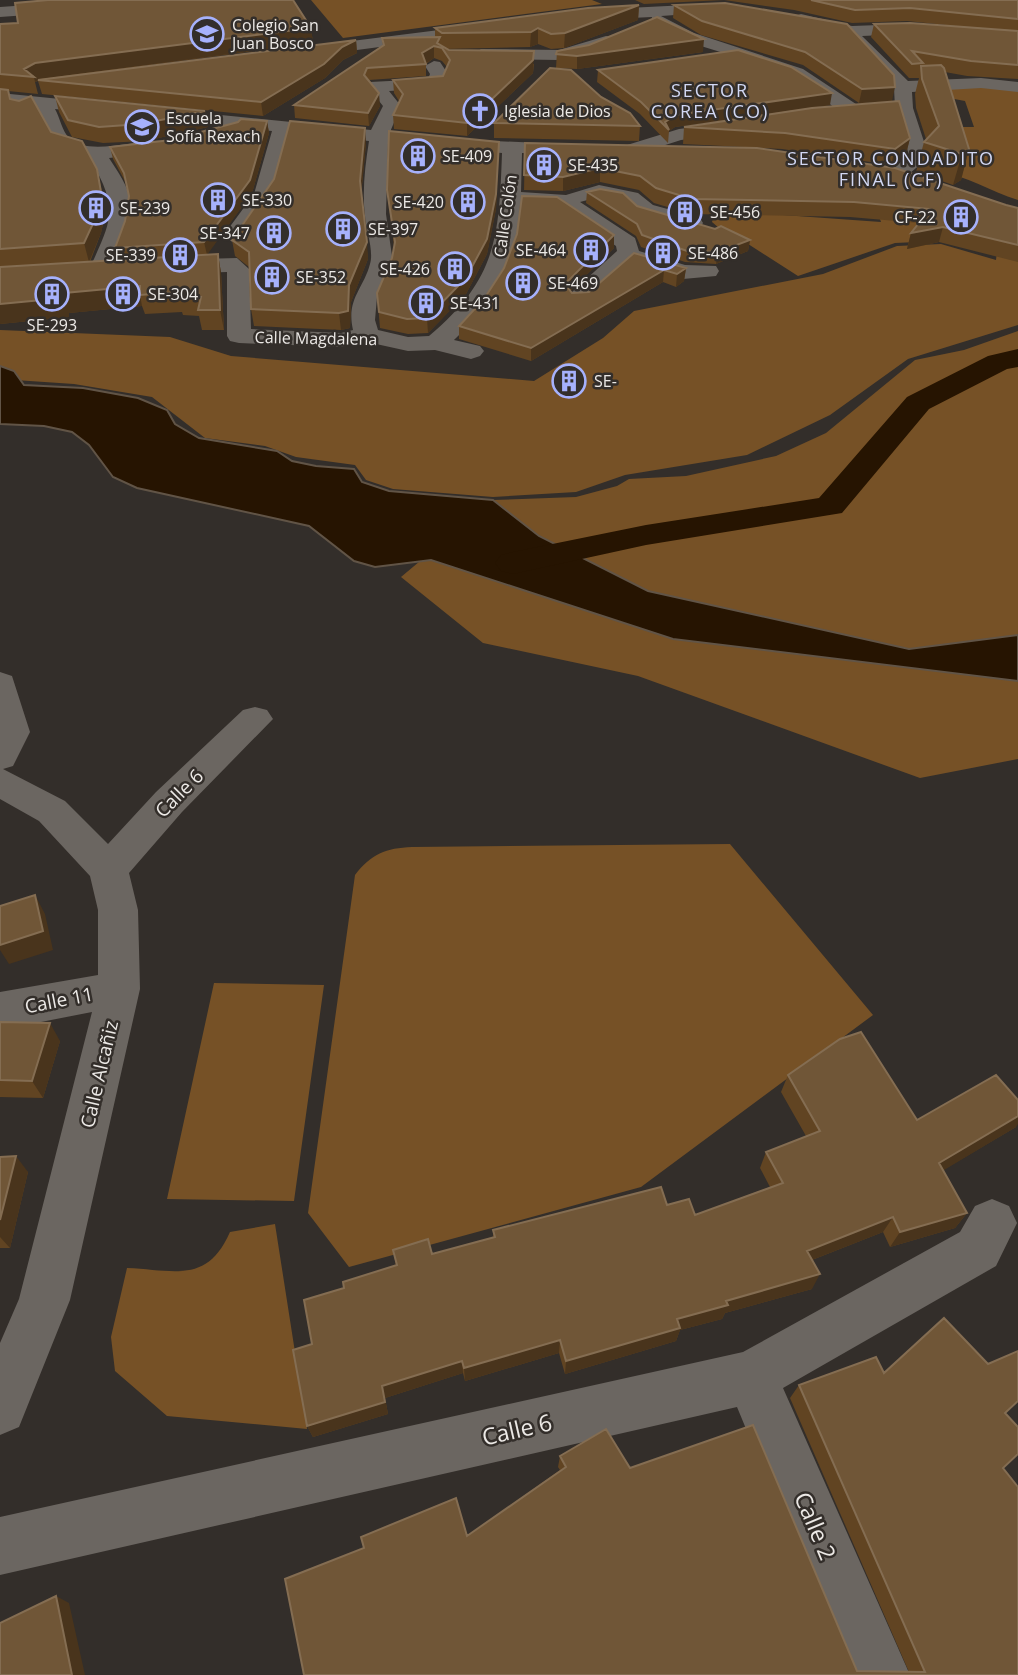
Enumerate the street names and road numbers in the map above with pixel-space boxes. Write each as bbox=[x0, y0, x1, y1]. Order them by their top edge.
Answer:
street label: Calle Colón bbox=[488, 173, 522, 259]
street label: Calle Magdalena bbox=[255, 326, 377, 350]
street label: Calle 6 bbox=[149, 763, 209, 823]
street label: Calle 11 bbox=[22, 981, 96, 1019]
street label: Calle Alcañiz bbox=[74, 1018, 124, 1130]
street label: Calle 6 bbox=[479, 1405, 555, 1453]
street label: Calle 2 bbox=[787, 1487, 845, 1565]

